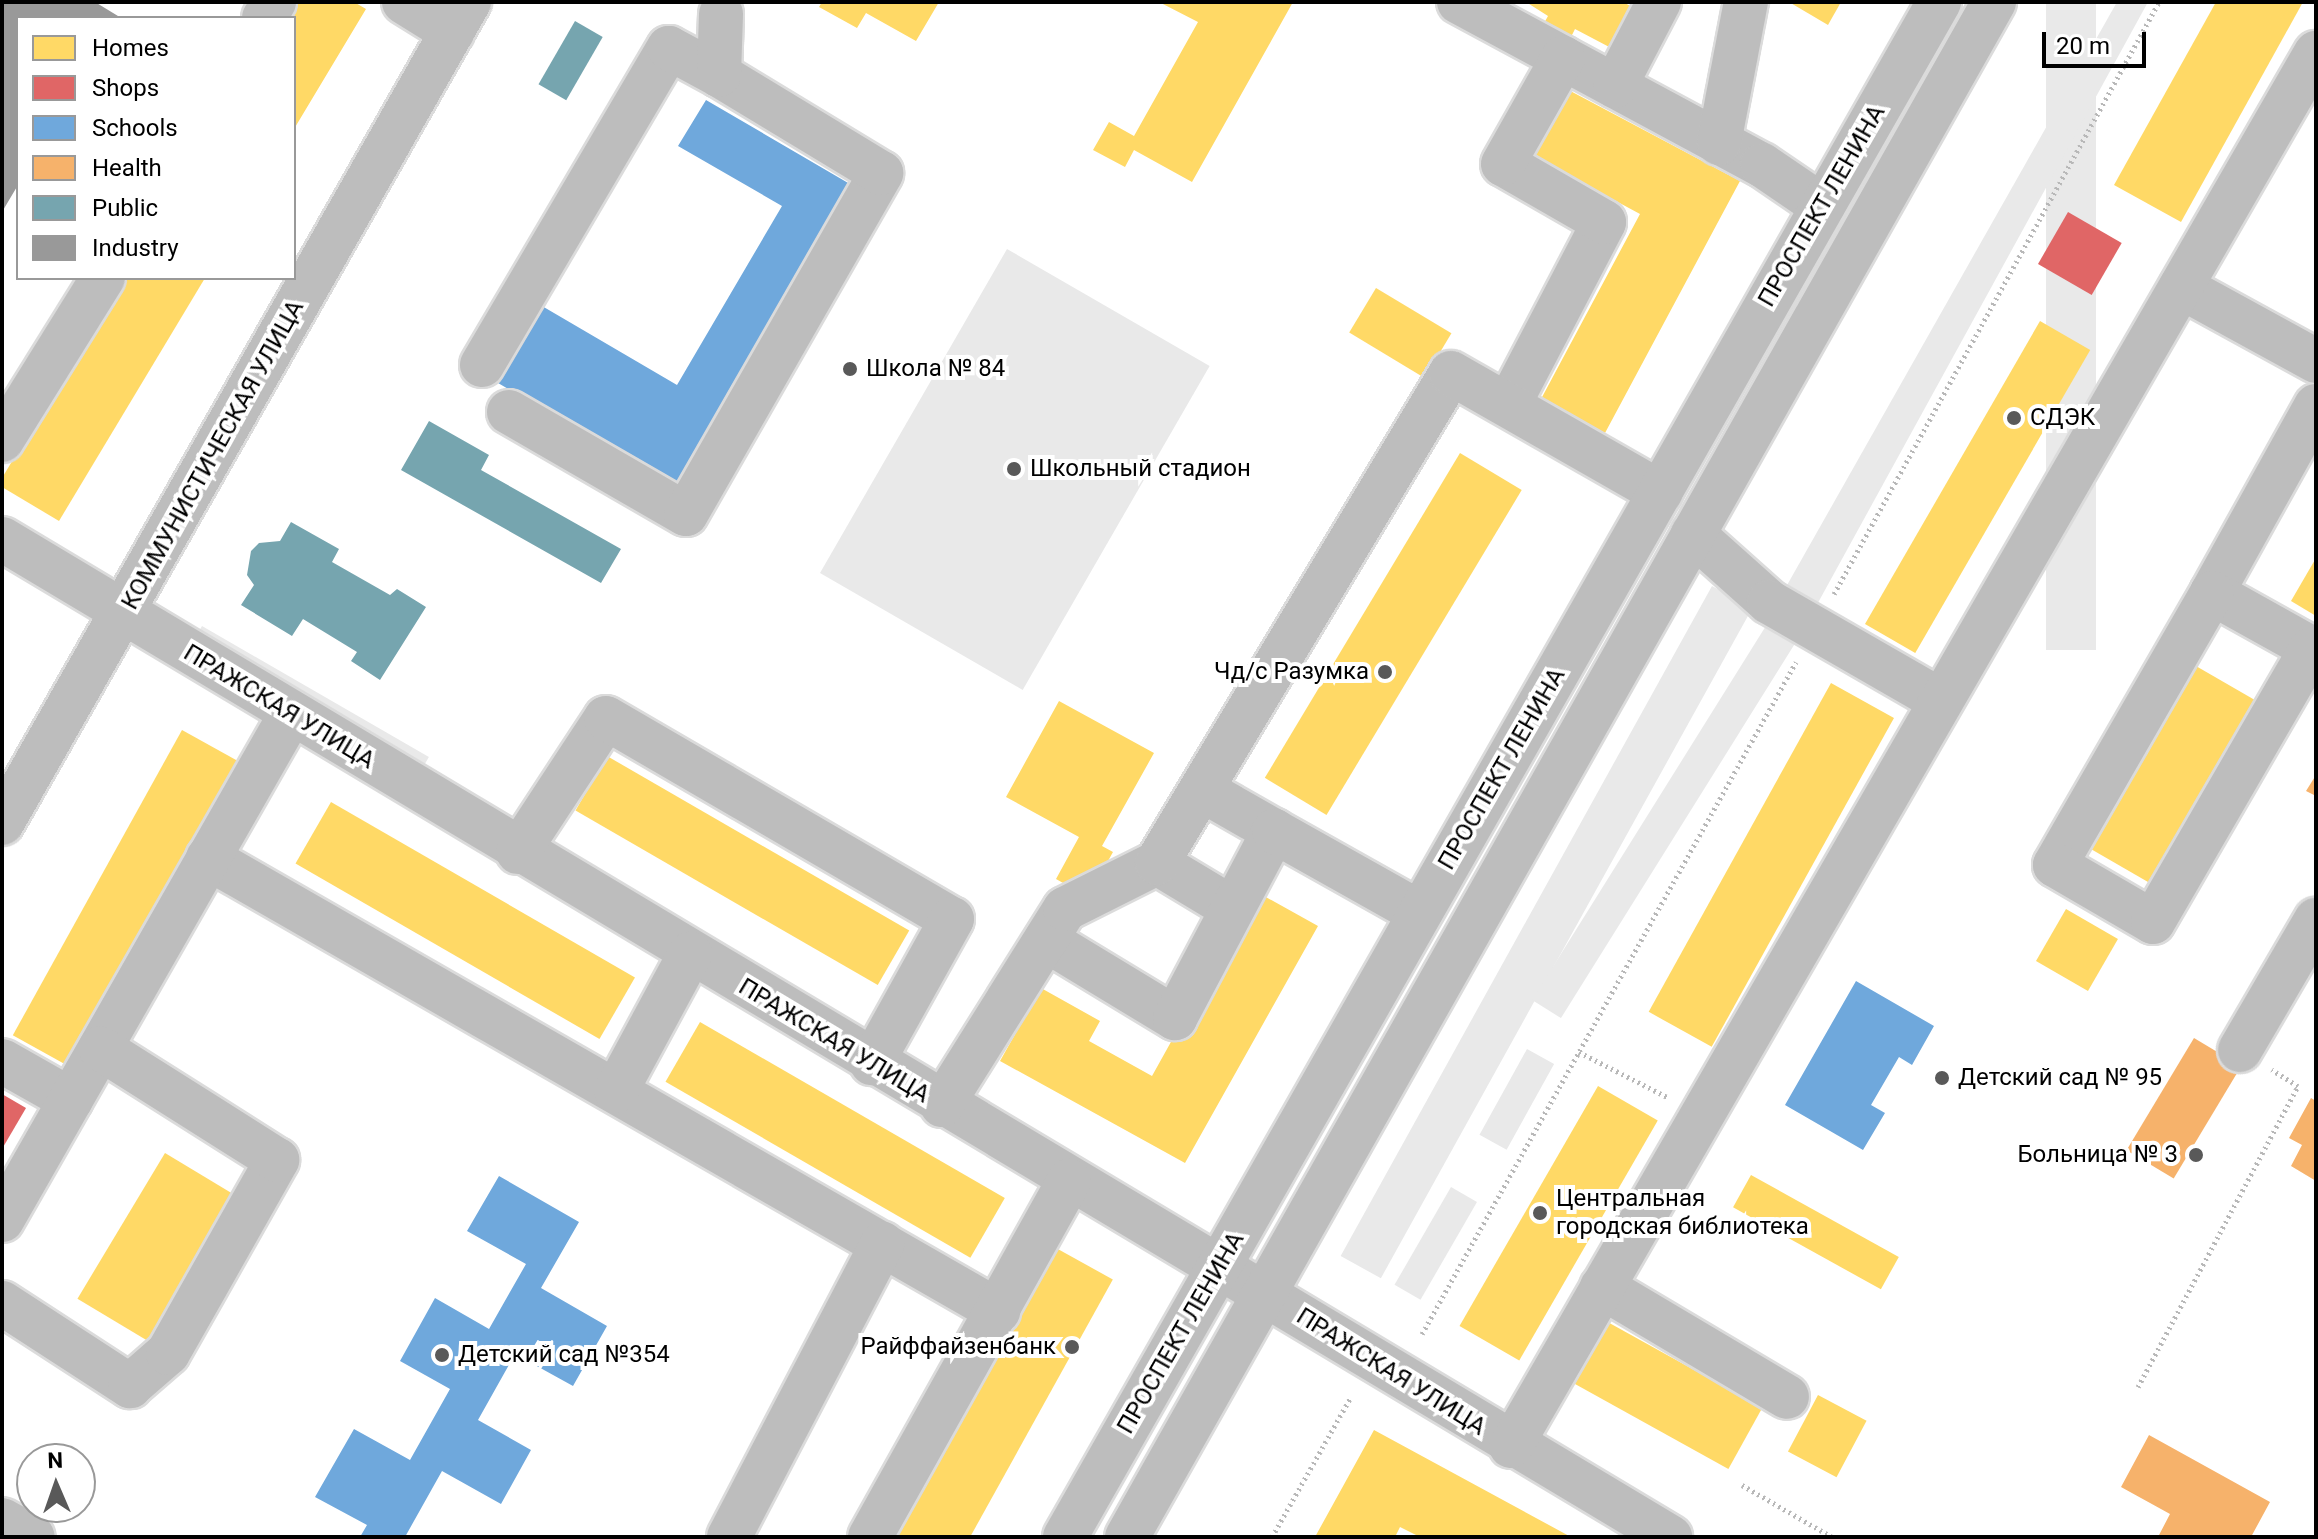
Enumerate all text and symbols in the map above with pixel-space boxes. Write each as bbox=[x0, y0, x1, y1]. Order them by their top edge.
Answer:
legend bbox=[16, 16, 296, 280]
scale bar bbox=[2046, 16, 2150, 66]
text: 20 m bbox=[2056, 32, 2110, 60]
text: Homes bbox=[92, 34, 169, 62]
text: Shops bbox=[92, 74, 159, 102]
street label: ПРОСПЕКТ ЛЕНИНА bbox=[1752, 100, 1892, 312]
text: Schools bbox=[92, 114, 178, 142]
text: Health bbox=[92, 154, 162, 182]
text: Public bbox=[92, 194, 158, 222]
text: Industry bbox=[92, 234, 178, 262]
street label: КОММУНИСТИЧЕСКАЯ УЛИЦА bbox=[116, 295, 310, 615]
place label: Школа № 84 bbox=[866, 355, 1005, 383]
marker: Школа № 84 bbox=[841, 360, 859, 378]
place label: СДЭК bbox=[2030, 404, 2095, 432]
marker: СДЭК bbox=[2005, 409, 2023, 427]
place label: Школьный стадион bbox=[1030, 455, 1251, 483]
marker: Школьный стадион bbox=[1005, 460, 1023, 478]
street label: ПРАЖСКАЯ УЛИЦА bbox=[178, 639, 380, 775]
place label: Чд/с Разумка bbox=[1214, 658, 1369, 686]
marker: Чд/с Разумка bbox=[1376, 663, 1394, 681]
street label: ПРОСПЕКТ ЛЕНИНА bbox=[1432, 663, 1572, 875]
street label: ПРАЖСКАЯ УЛИЦА bbox=[733, 973, 935, 1109]
place label: Детский сад № 95 bbox=[1958, 1064, 2162, 1092]
marker: Детский сад № 95 bbox=[1933, 1069, 1951, 1087]
place label: Больница № 3 bbox=[2017, 1141, 2178, 1169]
marker: Больница № 3 bbox=[2185, 1144, 2207, 1166]
place label: Центральная городская библиотека bbox=[1556, 1185, 1809, 1241]
marker: Центральная городская библиотека bbox=[1531, 1204, 1549, 1222]
street label: ПРОСПЕКТ ЛЕНИНА bbox=[1111, 1227, 1251, 1439]
street label: ПРАЖСКАЯ УЛИЦА bbox=[1291, 1302, 1491, 1442]
place label: Райффайзенбанк bbox=[860, 1333, 1056, 1361]
marker: Райффайзенбанк bbox=[1063, 1338, 1081, 1356]
place label: Детский сад №354 bbox=[458, 1341, 670, 1369]
marker: Детский сад №354 bbox=[433, 1346, 451, 1364]
north arrow bbox=[16, 1443, 96, 1523]
text: N bbox=[47, 1448, 63, 1473]

